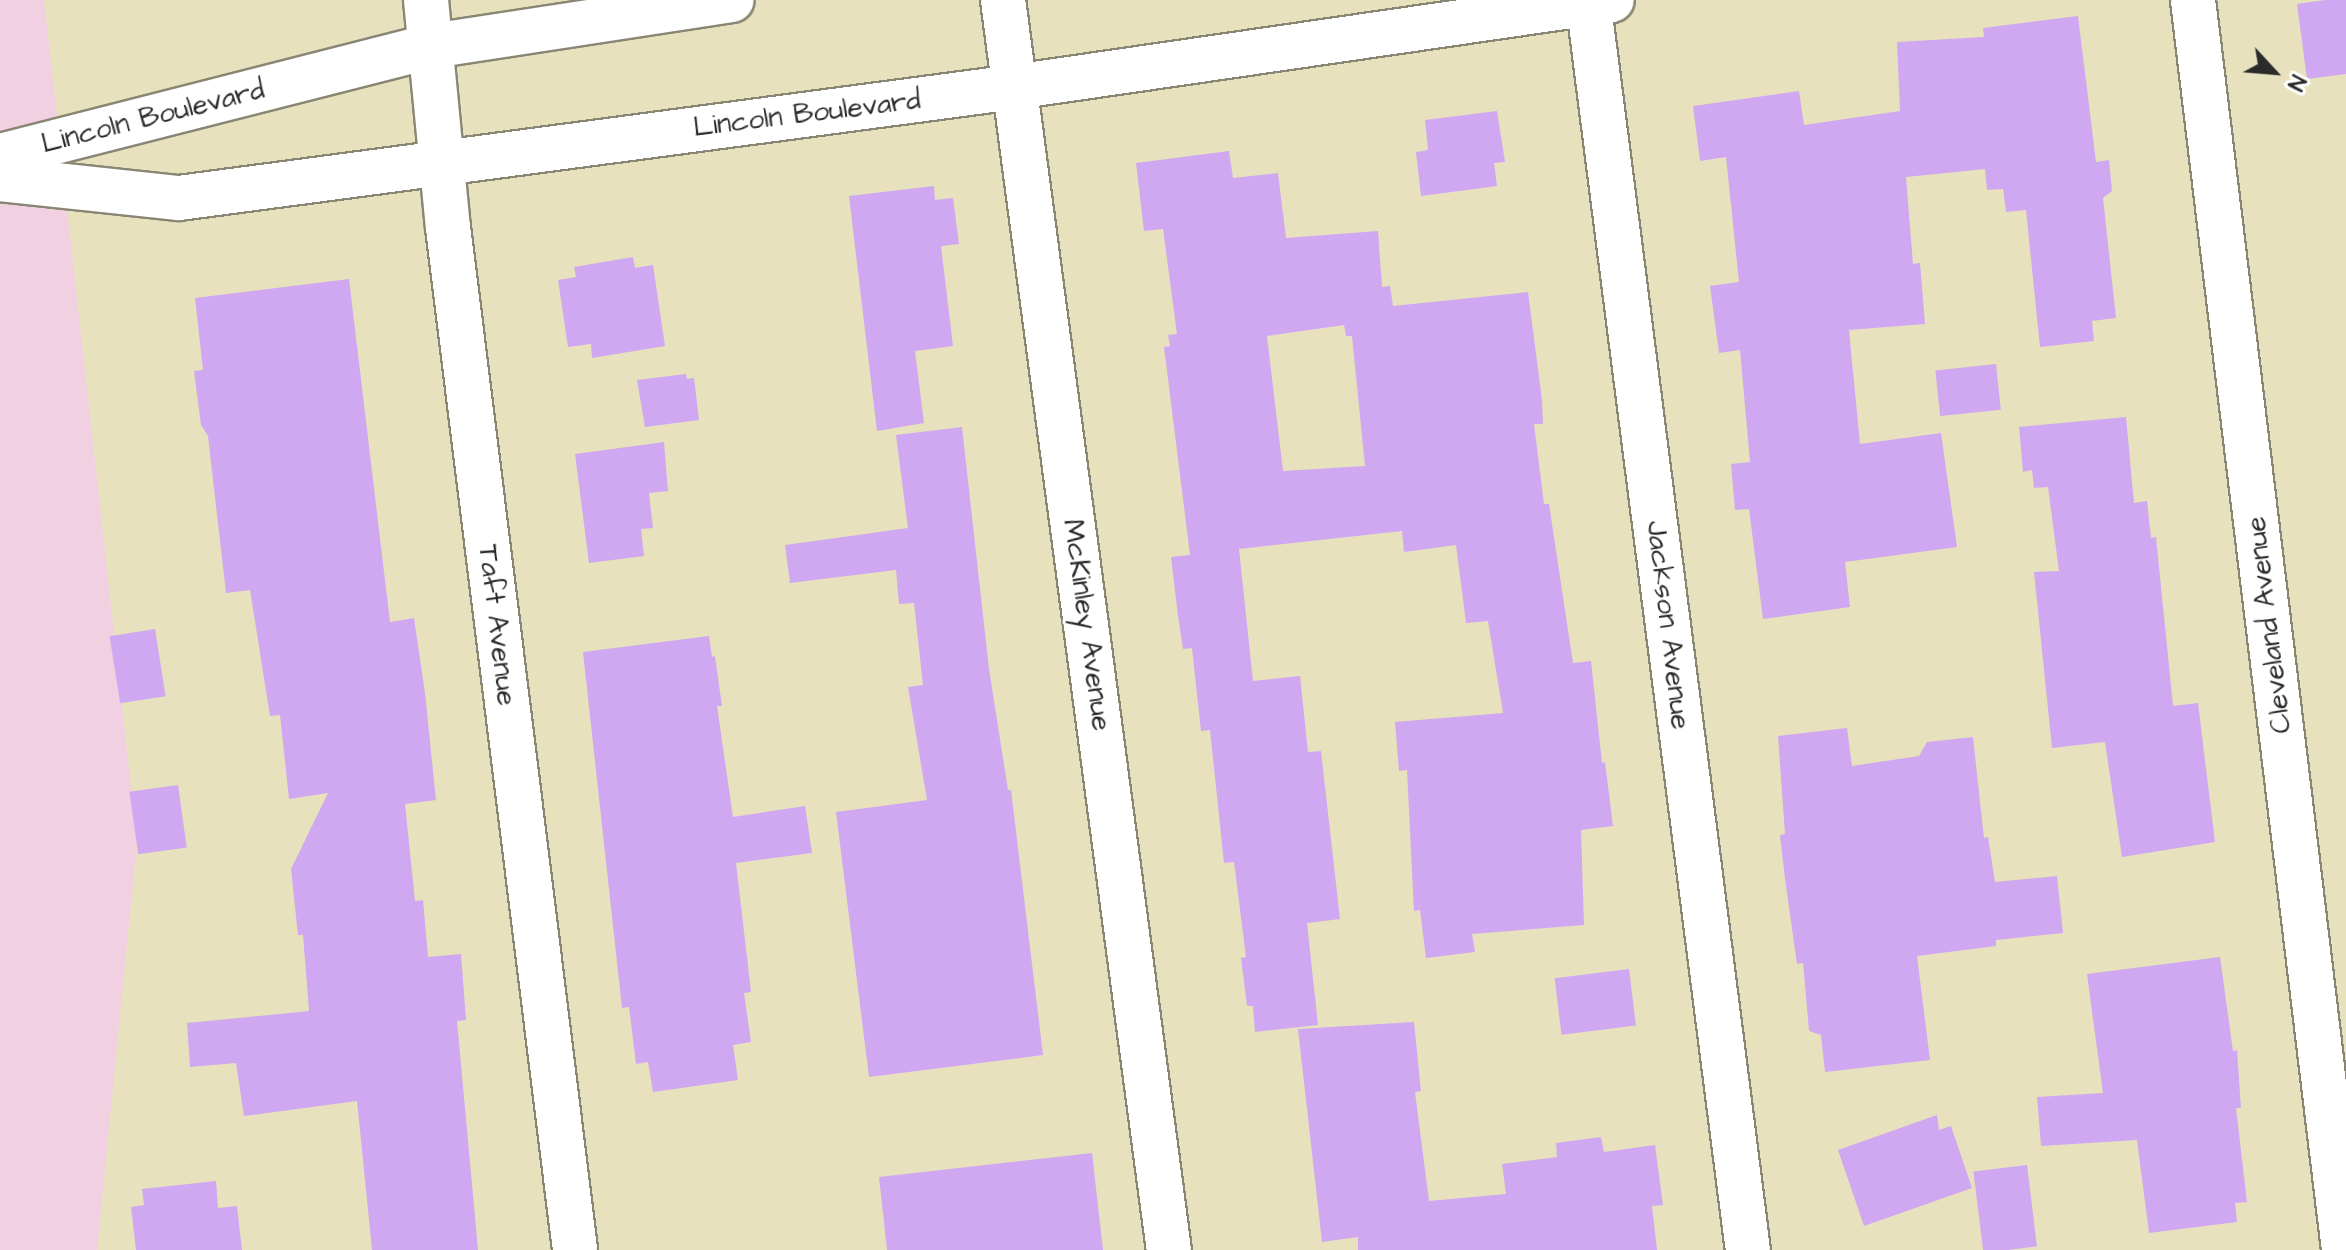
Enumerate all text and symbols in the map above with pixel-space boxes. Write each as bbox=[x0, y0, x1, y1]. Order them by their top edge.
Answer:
north arrow bbox=[2234, 32, 2314, 112]
text: N bbox=[2279, 70, 2313, 96]
street label: Lincoln Boulevard bbox=[38, 73, 268, 161]
street label: Lincoln Boulevard bbox=[691, 83, 923, 145]
street label: Cleveland Avenue bbox=[2239, 515, 2299, 735]
street label: McKinley Avenue bbox=[1056, 517, 1118, 733]
street label: Jackson Avenue bbox=[1639, 519, 1697, 731]
street label: Taft Avenue bbox=[470, 543, 524, 707]

